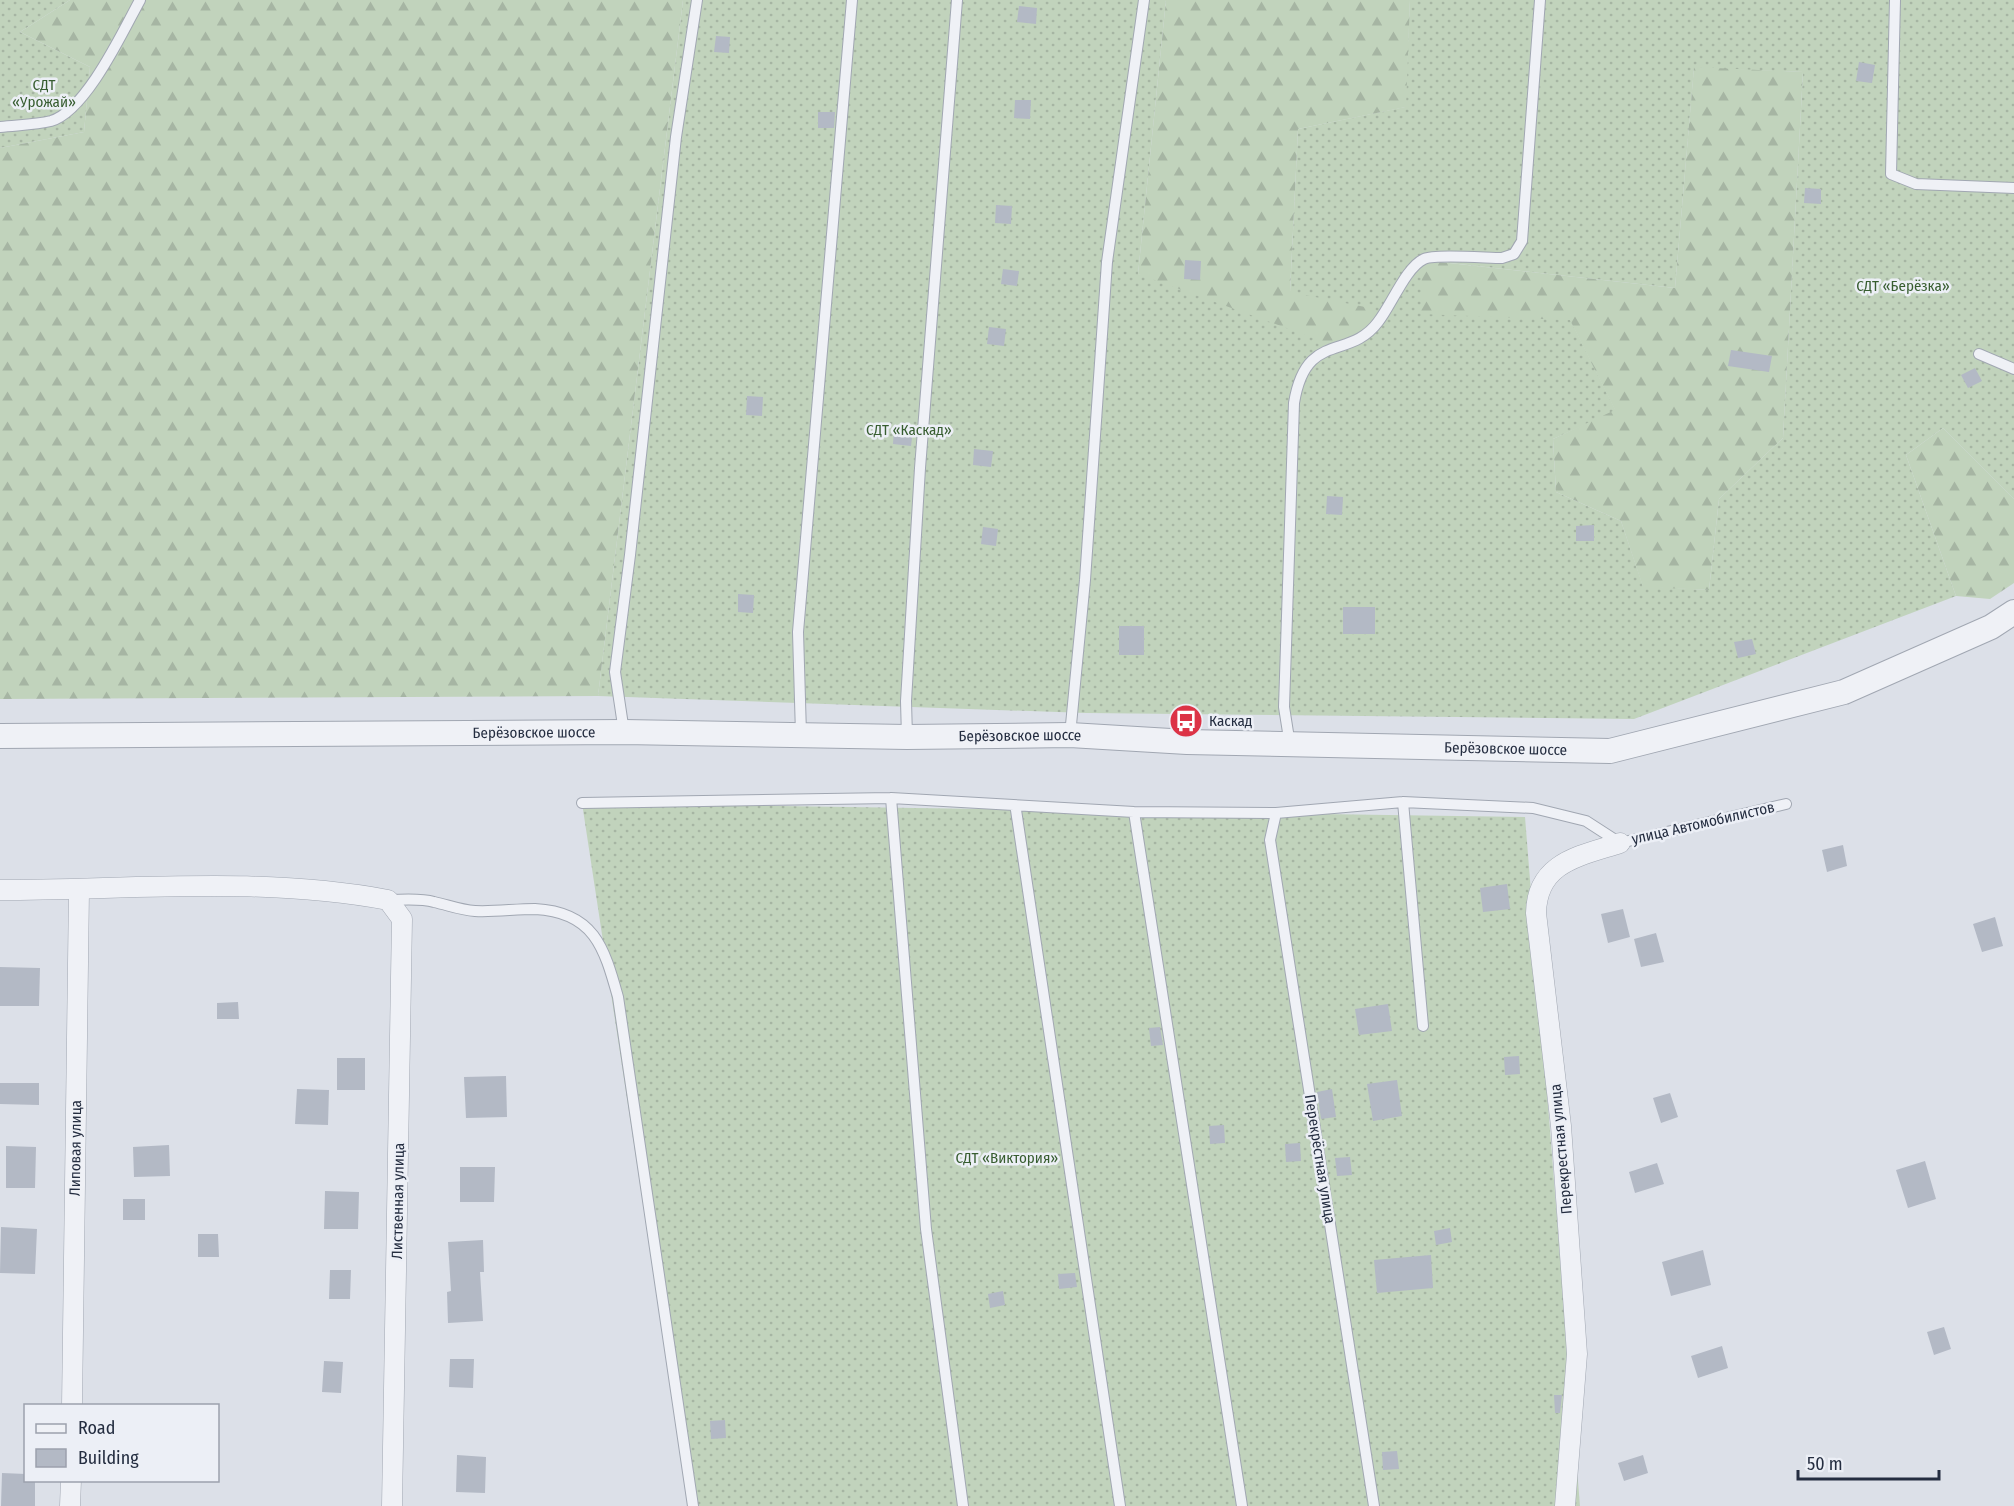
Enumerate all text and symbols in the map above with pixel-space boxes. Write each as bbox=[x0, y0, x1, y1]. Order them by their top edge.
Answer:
park label: СДТ «Урожай» bbox=[12, 76, 76, 111]
park label: СДТ «Берёзка» bbox=[1856, 277, 1950, 295]
park label: СДТ «Каскад» bbox=[866, 421, 952, 439]
bus stop icon: Каскад bbox=[1168, 703, 1204, 739]
place label: Каскад bbox=[1209, 712, 1252, 730]
street label: Берёзовское шоссе bbox=[473, 723, 595, 742]
street label: Берёзовское шоссе bbox=[958, 726, 1082, 745]
street label: Берёзовское шоссе bbox=[1444, 738, 1567, 759]
street label: улица Автомобилистов bbox=[1630, 798, 1776, 848]
street label: Перекрестная улица bbox=[1546, 1083, 1576, 1215]
street label: Перекрёстная улица bbox=[1301, 1093, 1339, 1225]
street label: Липовая улица bbox=[66, 1100, 85, 1196]
street label: Лиственная улица bbox=[388, 1143, 408, 1259]
park label: СДТ «Виктория» bbox=[956, 1149, 1058, 1167]
legend bbox=[24, 1404, 219, 1482]
text: Road bbox=[78, 1417, 115, 1439]
scale bar bbox=[1798, 1443, 1939, 1481]
text: Building bbox=[78, 1447, 139, 1469]
text: 50 m bbox=[1807, 1453, 1843, 1475]

